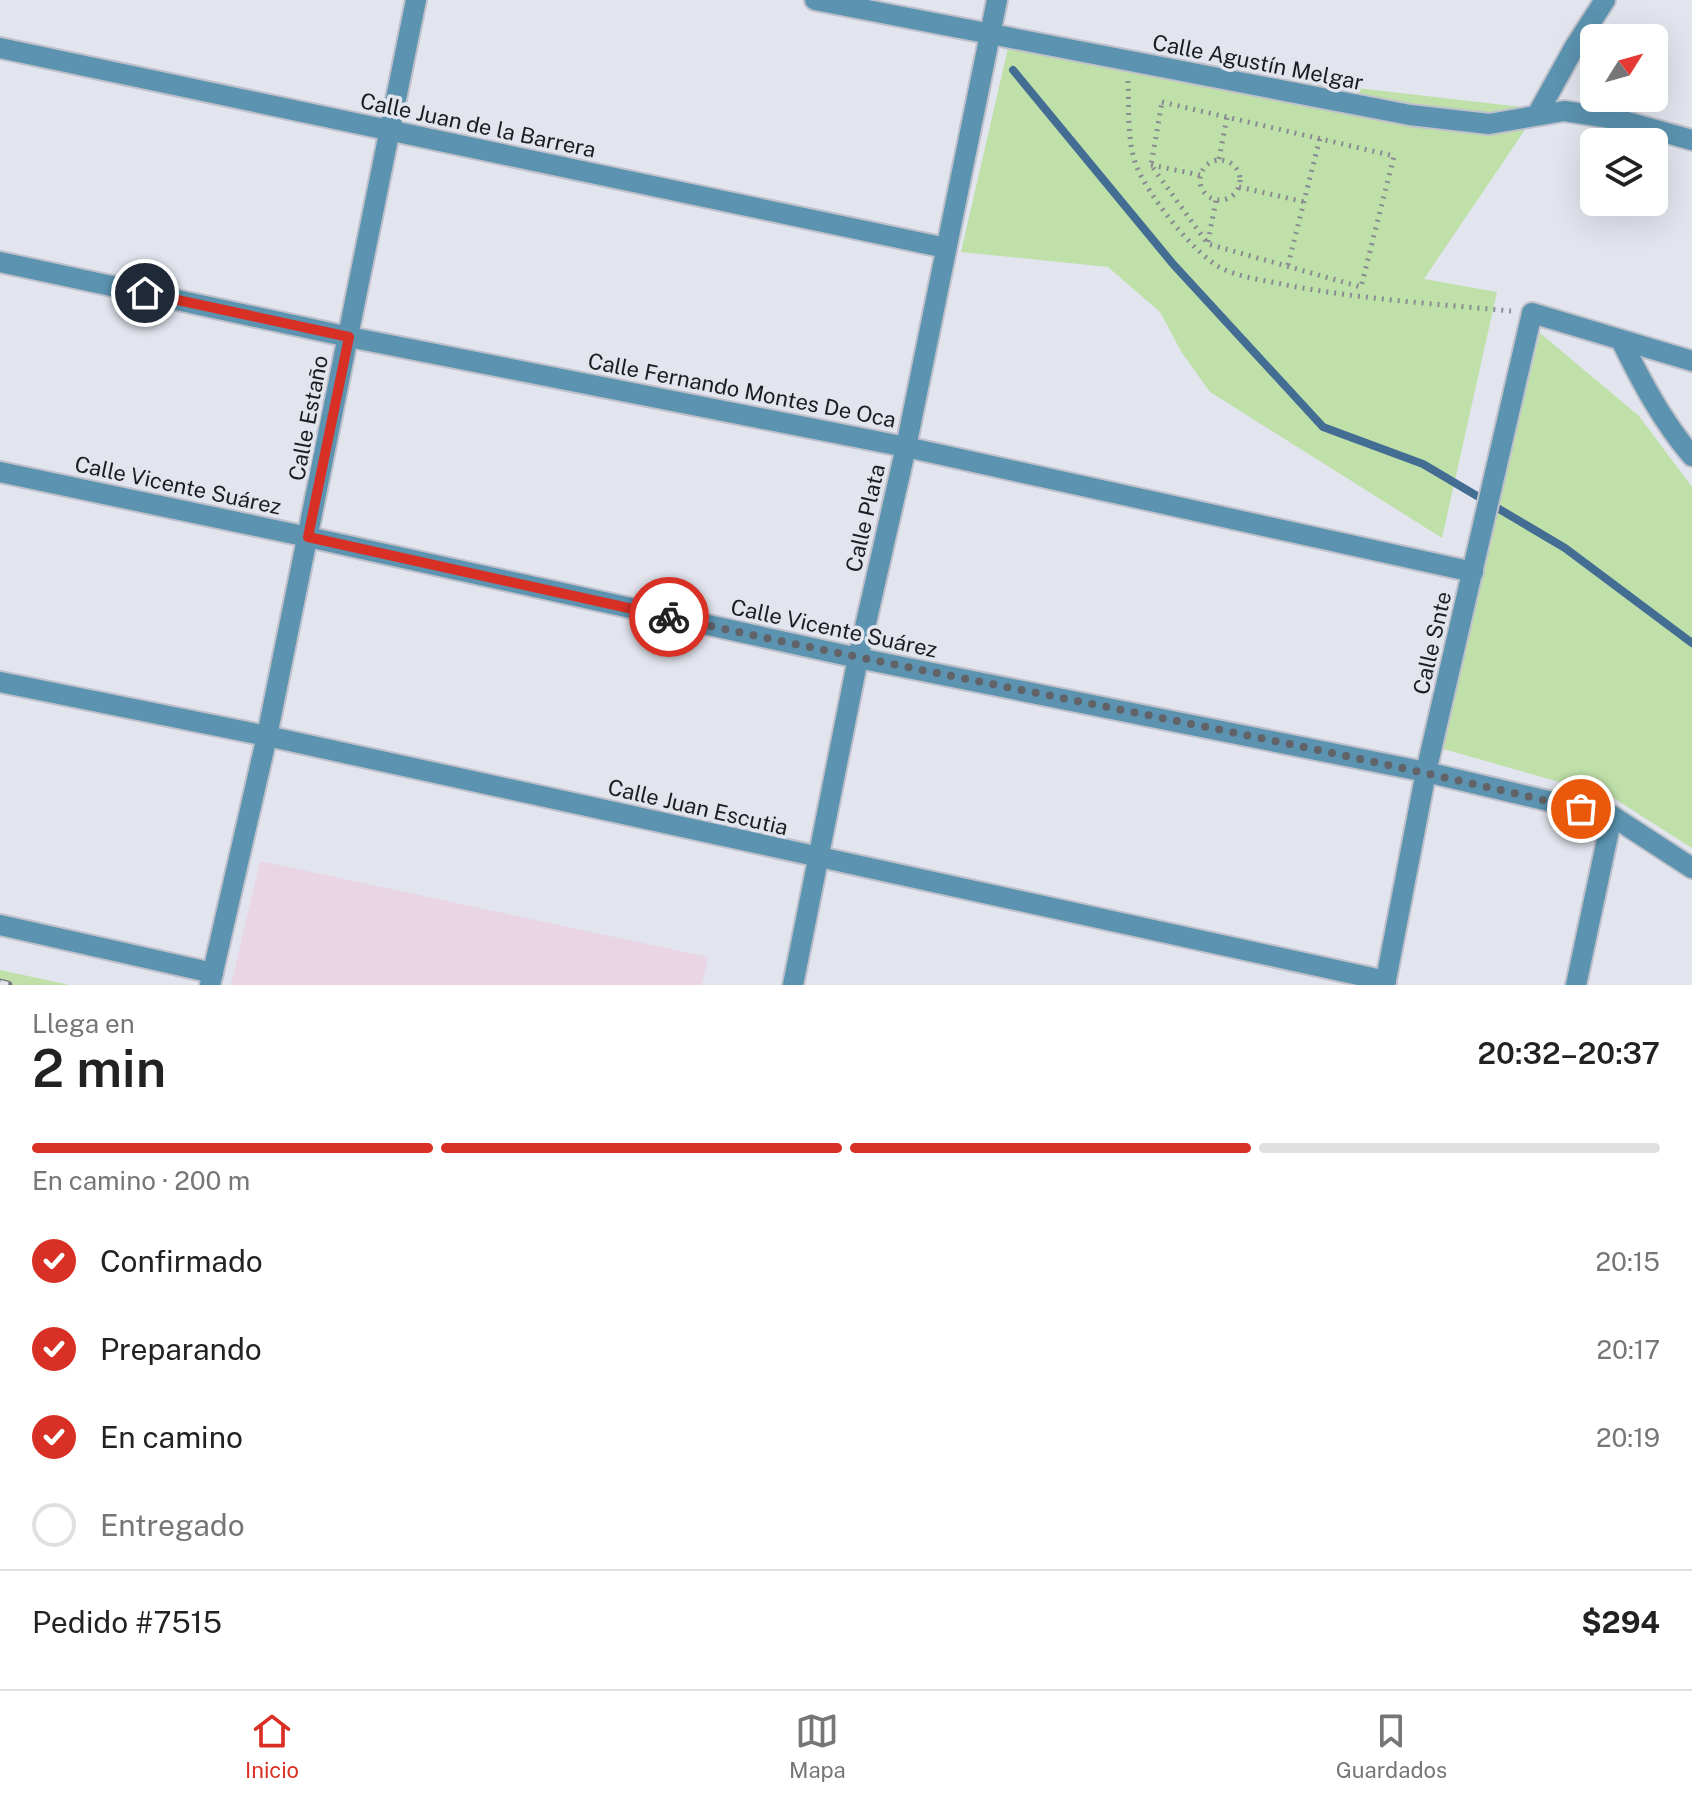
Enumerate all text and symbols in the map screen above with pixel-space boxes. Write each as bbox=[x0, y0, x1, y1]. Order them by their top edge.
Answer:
north arrow bbox=[1580, 24, 1668, 112]
map controls bbox=[1580, 24, 1668, 216]
street label: Calle Agustín Melgar bbox=[1150, 29, 1366, 95]
street label: Calle Juan de la Barrera bbox=[358, 87, 598, 163]
button: layers bbox=[1580, 128, 1668, 216]
pin bbox=[111, 259, 179, 327]
icon: home bbox=[123, 271, 167, 315]
street label: Calle Fernando Montes De Oca bbox=[586, 347, 898, 433]
street label: Calle Estaño bbox=[283, 353, 333, 483]
street label: Calle Vicente Suárez bbox=[72, 450, 284, 520]
street label: Calle Plata bbox=[840, 461, 890, 575]
courier bbox=[629, 577, 709, 657]
street label: Calle Snte bbox=[1408, 589, 1456, 697]
street label: Calle Vicente Suárez bbox=[728, 593, 940, 663]
icon: bike bbox=[647, 595, 691, 639]
street label: Calle Juan Escutia bbox=[605, 774, 791, 840]
pin bbox=[1547, 775, 1615, 843]
icon: bag bbox=[1559, 787, 1603, 831]
text: Llega en bbox=[32, 1008, 135, 1039]
text: 20:32–20:37 bbox=[1478, 1035, 1660, 1071]
text: 2 min bbox=[32, 1038, 166, 1099]
text: En camino · 200 m bbox=[32, 1165, 250, 1196]
icon: check bbox=[32, 1239, 76, 1283]
text: Confirmado bbox=[100, 1243, 263, 1279]
text: 20:15 bbox=[1595, 1246, 1660, 1277]
icon: check bbox=[32, 1327, 76, 1371]
text: Preparando bbox=[100, 1331, 262, 1367]
text: 20:17 bbox=[1597, 1334, 1660, 1365]
icon: check bbox=[32, 1415, 76, 1459]
text: En camino bbox=[100, 1419, 243, 1455]
text: 20:19 bbox=[1596, 1422, 1660, 1453]
text: Entregado bbox=[100, 1507, 245, 1543]
text: Pedido #7515 bbox=[32, 1604, 222, 1640]
text: $294 bbox=[1581, 1604, 1660, 1640]
tab: Inicio bbox=[245, 1709, 299, 1783]
tab: Mapa bbox=[789, 1709, 846, 1783]
tab: Guardados bbox=[1336, 1709, 1447, 1783]

